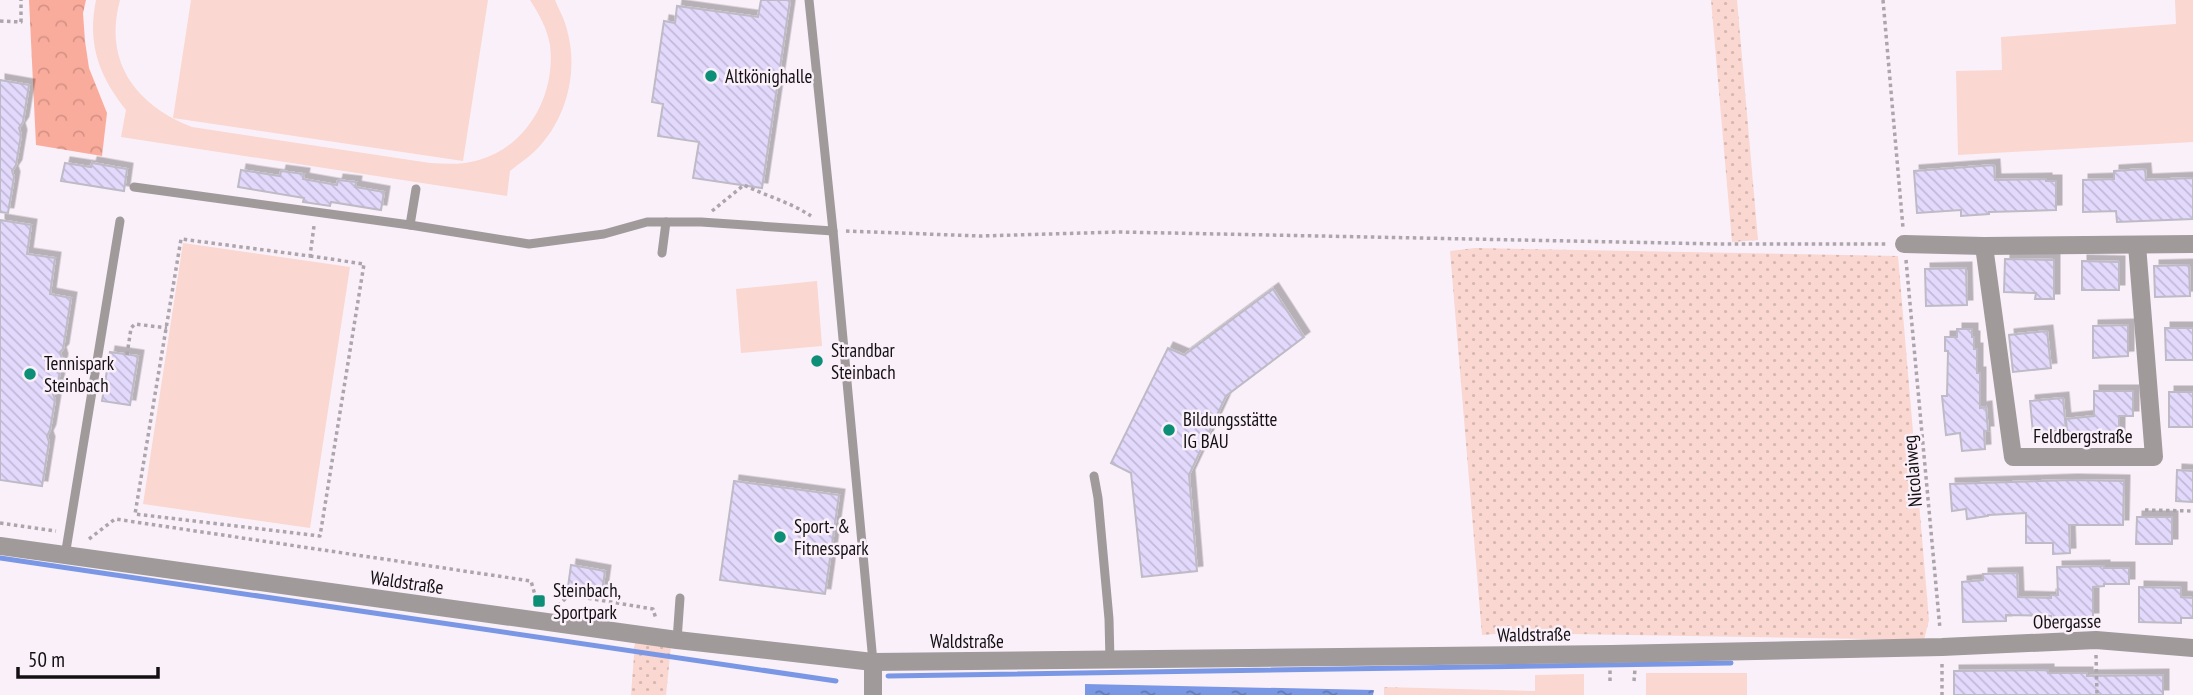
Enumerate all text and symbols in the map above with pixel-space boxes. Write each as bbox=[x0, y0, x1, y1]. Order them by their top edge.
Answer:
place label: Altkönighalle bbox=[725, 64, 813, 88]
marker: Altkönighalle bbox=[703, 68, 719, 84]
place label: Strandbar Steinbach bbox=[831, 338, 896, 384]
place label: Tennispark Steinbach bbox=[44, 351, 115, 397]
marker: Strandbar Steinbach bbox=[809, 353, 825, 369]
marker: Tennispark Steinbach bbox=[22, 366, 38, 382]
place label: Bildungsstätte IG BAU bbox=[1183, 407, 1277, 453]
marker: Bildungsstätte IG BAU bbox=[1161, 422, 1177, 438]
street label: Feldbergstraße bbox=[2033, 424, 2133, 448]
street label: Nicolaiweg bbox=[1897, 434, 1927, 508]
place label: Sport- & Fitnesspark bbox=[794, 514, 869, 560]
marker: Sport- & Fitnesspark bbox=[772, 529, 788, 545]
street label: Waldstraße bbox=[369, 565, 445, 599]
place label: Steinbach, Sportpark bbox=[553, 578, 621, 624]
marker: Steinbach, Sportpark bbox=[531, 593, 547, 609]
street label: Obergasse bbox=[2033, 608, 2101, 634]
street label: Waldstraße bbox=[1497, 621, 1571, 647]
street label: Waldstraße bbox=[930, 629, 1004, 653]
scale bar bbox=[18, 636, 158, 680]
text: 50 m bbox=[28, 646, 65, 673]

